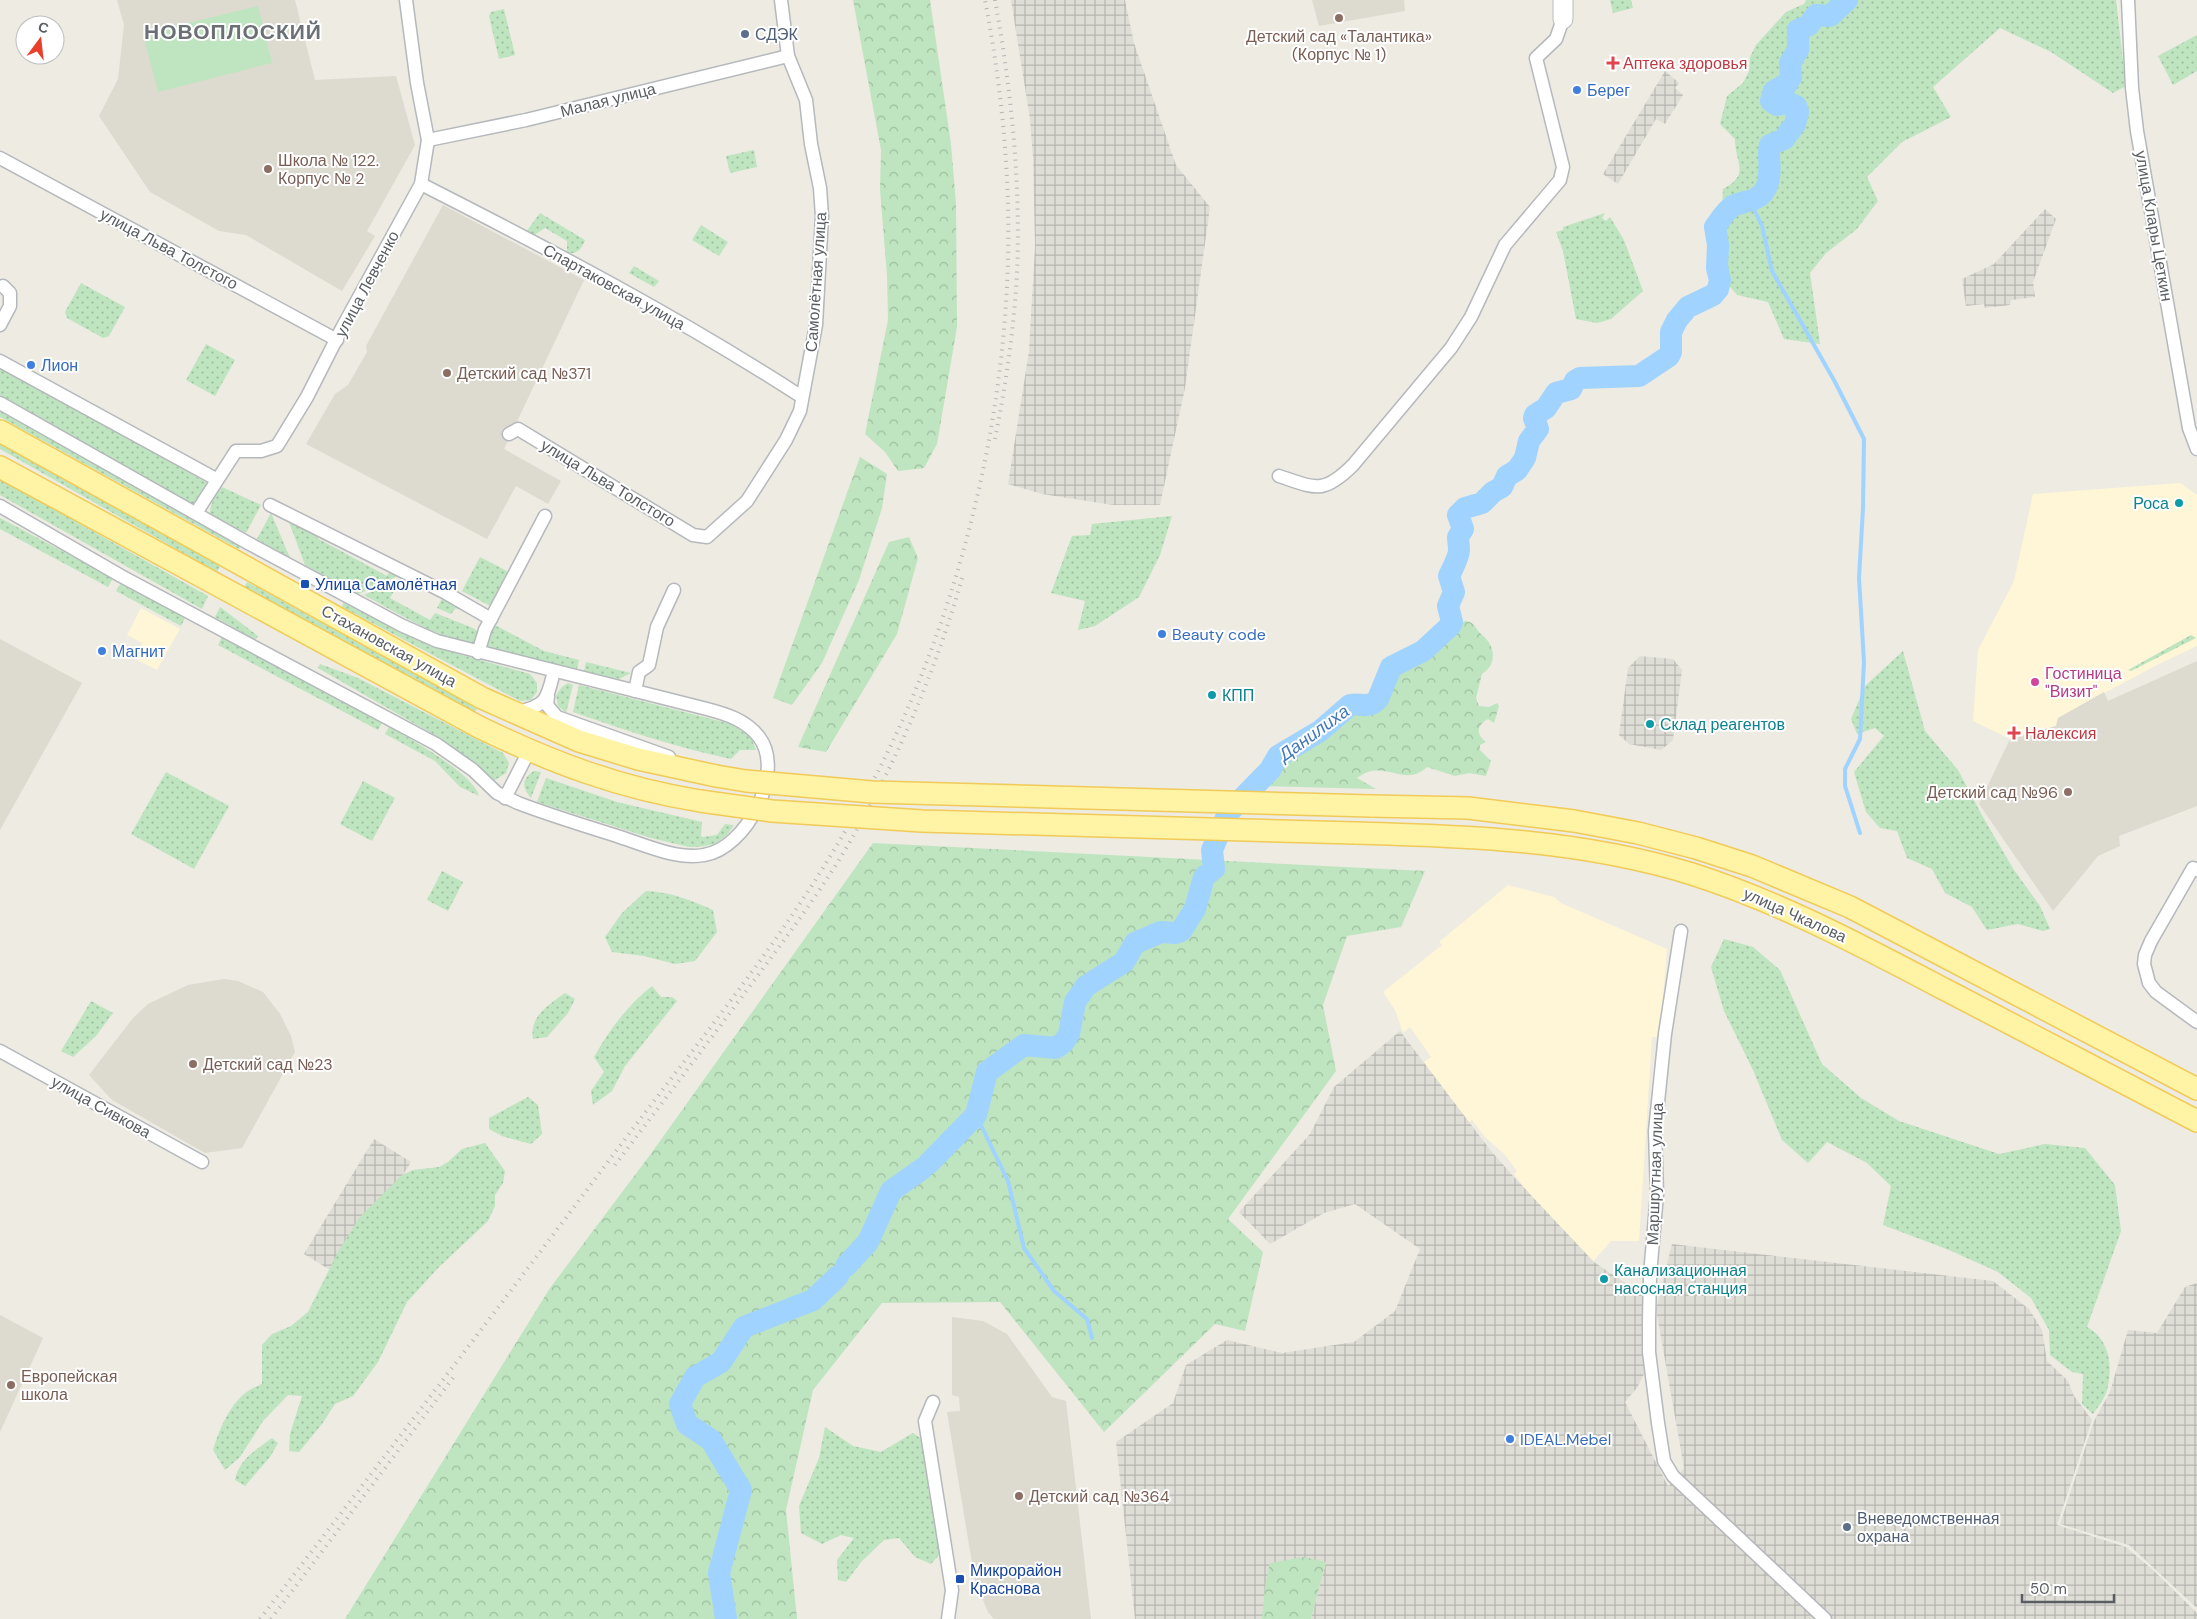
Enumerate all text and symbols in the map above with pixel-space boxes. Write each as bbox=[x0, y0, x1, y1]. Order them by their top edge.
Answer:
marker: Детский сад «Талантика» (Корпус № 1) bbox=[1333, 12, 1345, 24]
north arrow bbox=[15, 15, 65, 65]
text: С bbox=[36, 17, 51, 37]
district label: НОВОПЛОСКИЙ bbox=[144, 18, 322, 46]
place label: СДЭК bbox=[755, 24, 799, 45]
place label: Детский сад «Талантика» (Корпус № 1) bbox=[1246, 26, 1432, 65]
marker: СДЭК bbox=[739, 28, 751, 40]
place label: Аптека здоровья bbox=[1623, 53, 1747, 74]
marker: Аптека здоровья bbox=[1607, 57, 1619, 69]
street label: Малая улица bbox=[558, 78, 658, 122]
place label: Берег bbox=[1587, 80, 1630, 101]
marker: Берег bbox=[1571, 84, 1583, 96]
street label: улица Клары Цеткин bbox=[2130, 149, 2178, 303]
place label: Школа № 122. Корпус № 2 bbox=[278, 150, 379, 189]
marker: Школа № 122. Корпус № 2 bbox=[262, 163, 274, 175]
street label: улица Льва Толстого bbox=[96, 204, 242, 294]
street label: Самолётная улица bbox=[801, 211, 831, 353]
street label: улица Левченко bbox=[330, 227, 404, 341]
street label: Спартаковская улица bbox=[539, 239, 689, 335]
place label: Лион bbox=[41, 355, 78, 376]
marker: Лион bbox=[25, 359, 37, 371]
place label: Детский сад №371 bbox=[457, 363, 591, 384]
marker: Детский сад №371 bbox=[441, 367, 453, 379]
street label: улица Льва Толстого bbox=[537, 434, 679, 532]
place label: Роса bbox=[2133, 493, 2169, 514]
marker: Роса bbox=[2173, 497, 2185, 509]
place label: Улица Самолётная bbox=[315, 574, 457, 595]
marker: Улица Самолётная bbox=[299, 578, 311, 590]
street label: Стахановская улица bbox=[318, 600, 460, 692]
place label: Beauty code bbox=[1172, 624, 1266, 645]
marker: Beauty code bbox=[1156, 628, 1168, 640]
place label: Магнит bbox=[112, 641, 166, 662]
marker: Магнит bbox=[96, 645, 108, 657]
place label: Гостиница "Визит" bbox=[2045, 663, 2122, 702]
marker: Гостиница "Визит" bbox=[2029, 676, 2041, 688]
place label: КПП bbox=[1222, 685, 1254, 706]
marker: КПП bbox=[1206, 689, 1218, 701]
water label: Данилиха bbox=[1272, 699, 1354, 768]
place label: Склад реагентов bbox=[1660, 714, 1785, 735]
marker: Склад реагентов bbox=[1644, 718, 1656, 730]
place label: Налексия bbox=[2025, 723, 2096, 744]
marker: Налексия bbox=[2007, 726, 2021, 740]
place label: Детский сад №96 bbox=[1927, 782, 2058, 803]
marker: Детский сад №96 bbox=[2062, 786, 2074, 798]
street label: улица Чкалова bbox=[1740, 883, 1850, 947]
place label: Детский сад №23 bbox=[203, 1054, 333, 1075]
marker: Детский сад №23 bbox=[187, 1058, 199, 1070]
street label: улица Сивкова bbox=[48, 1071, 155, 1143]
street label: Маршрутная улица bbox=[1642, 1102, 1668, 1246]
place label: Канализационная насосная станция bbox=[1614, 1260, 1747, 1299]
marker: Канализационная насосная станция bbox=[1598, 1273, 1610, 1285]
place label: Европейская школа bbox=[21, 1366, 117, 1405]
marker: Европейская школа bbox=[5, 1379, 17, 1391]
place label: IDEAL.Mebel bbox=[1520, 1429, 1611, 1450]
marker: IDEAL.Mebel bbox=[1504, 1433, 1516, 1445]
place label: Детский сад №364 bbox=[1029, 1486, 1170, 1507]
marker: Детский сад №364 bbox=[1013, 1490, 1025, 1502]
place label: Вневедомственная охрана bbox=[1857, 1508, 1999, 1547]
marker: Вневедомственная охрана bbox=[1841, 1521, 1853, 1533]
place label: Микрорайон Краснова bbox=[970, 1560, 1062, 1599]
scale bar bbox=[2022, 1572, 2114, 1604]
marker: Микрорайон Краснова bbox=[954, 1573, 966, 1585]
text: 50 m bbox=[2030, 1579, 2067, 1599]

